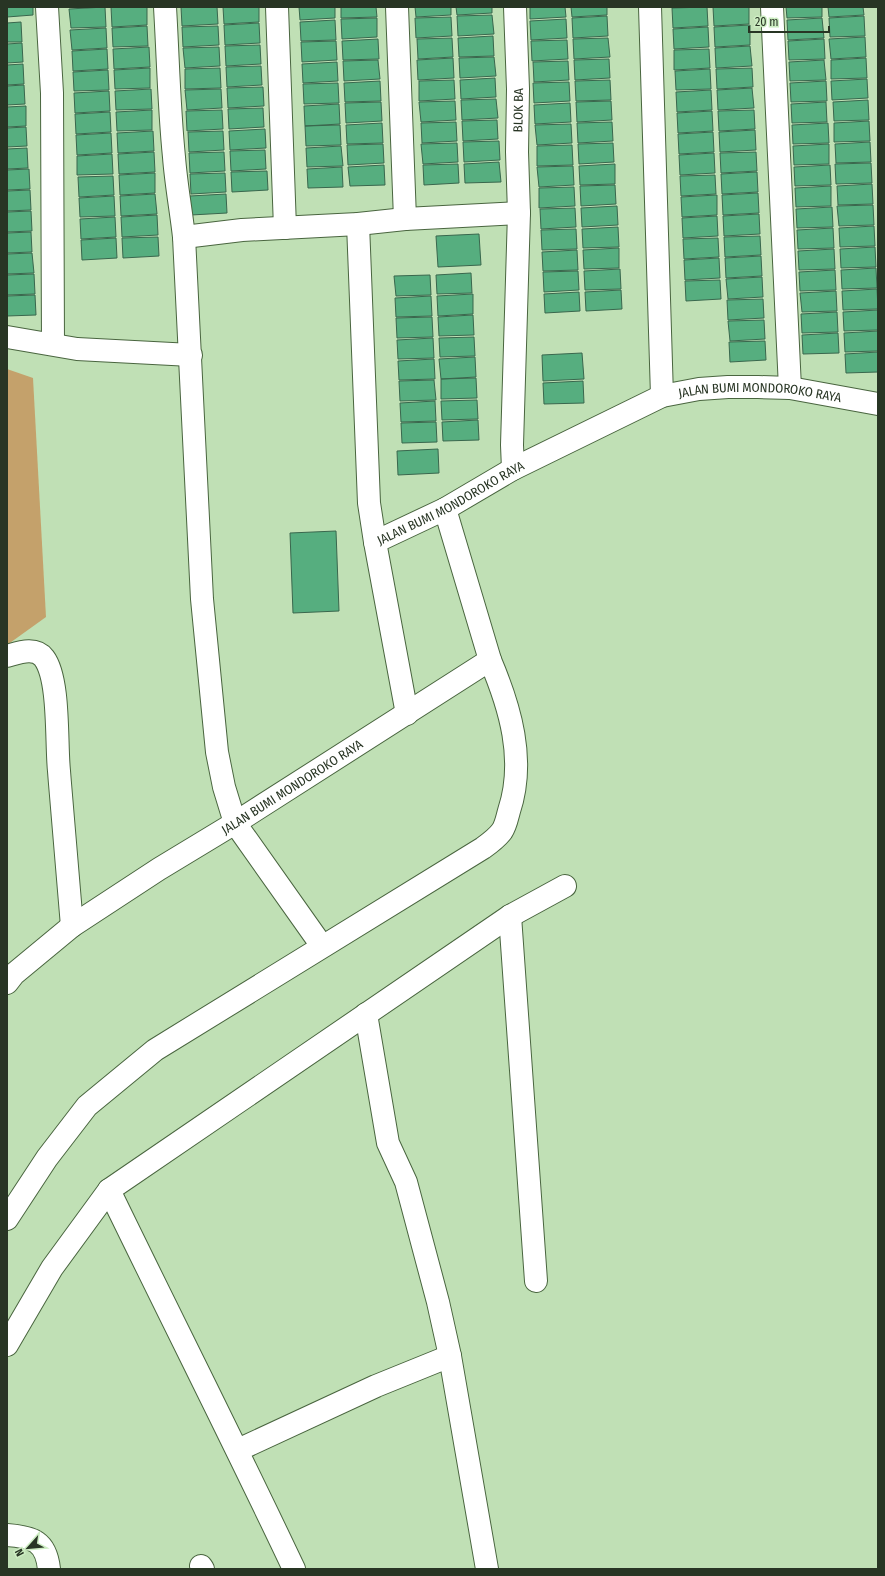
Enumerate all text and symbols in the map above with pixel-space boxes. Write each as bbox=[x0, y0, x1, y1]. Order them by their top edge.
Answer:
scale bar bbox=[749, 8, 829, 34]
text: 20 m bbox=[755, 15, 779, 29]
street label: BLOK BA bbox=[510, 88, 526, 132]
street label: JALAN BUMI MONDOROKO RAYA bbox=[677, 380, 843, 405]
street label: JALAN BUMI MONDOROKO RAYA bbox=[375, 458, 527, 548]
street label: JALAN BUMI MONDOROKO RAYA bbox=[219, 736, 366, 837]
north arrow bbox=[8, 1528, 48, 1568]
text: N bbox=[12, 1546, 27, 1558]

